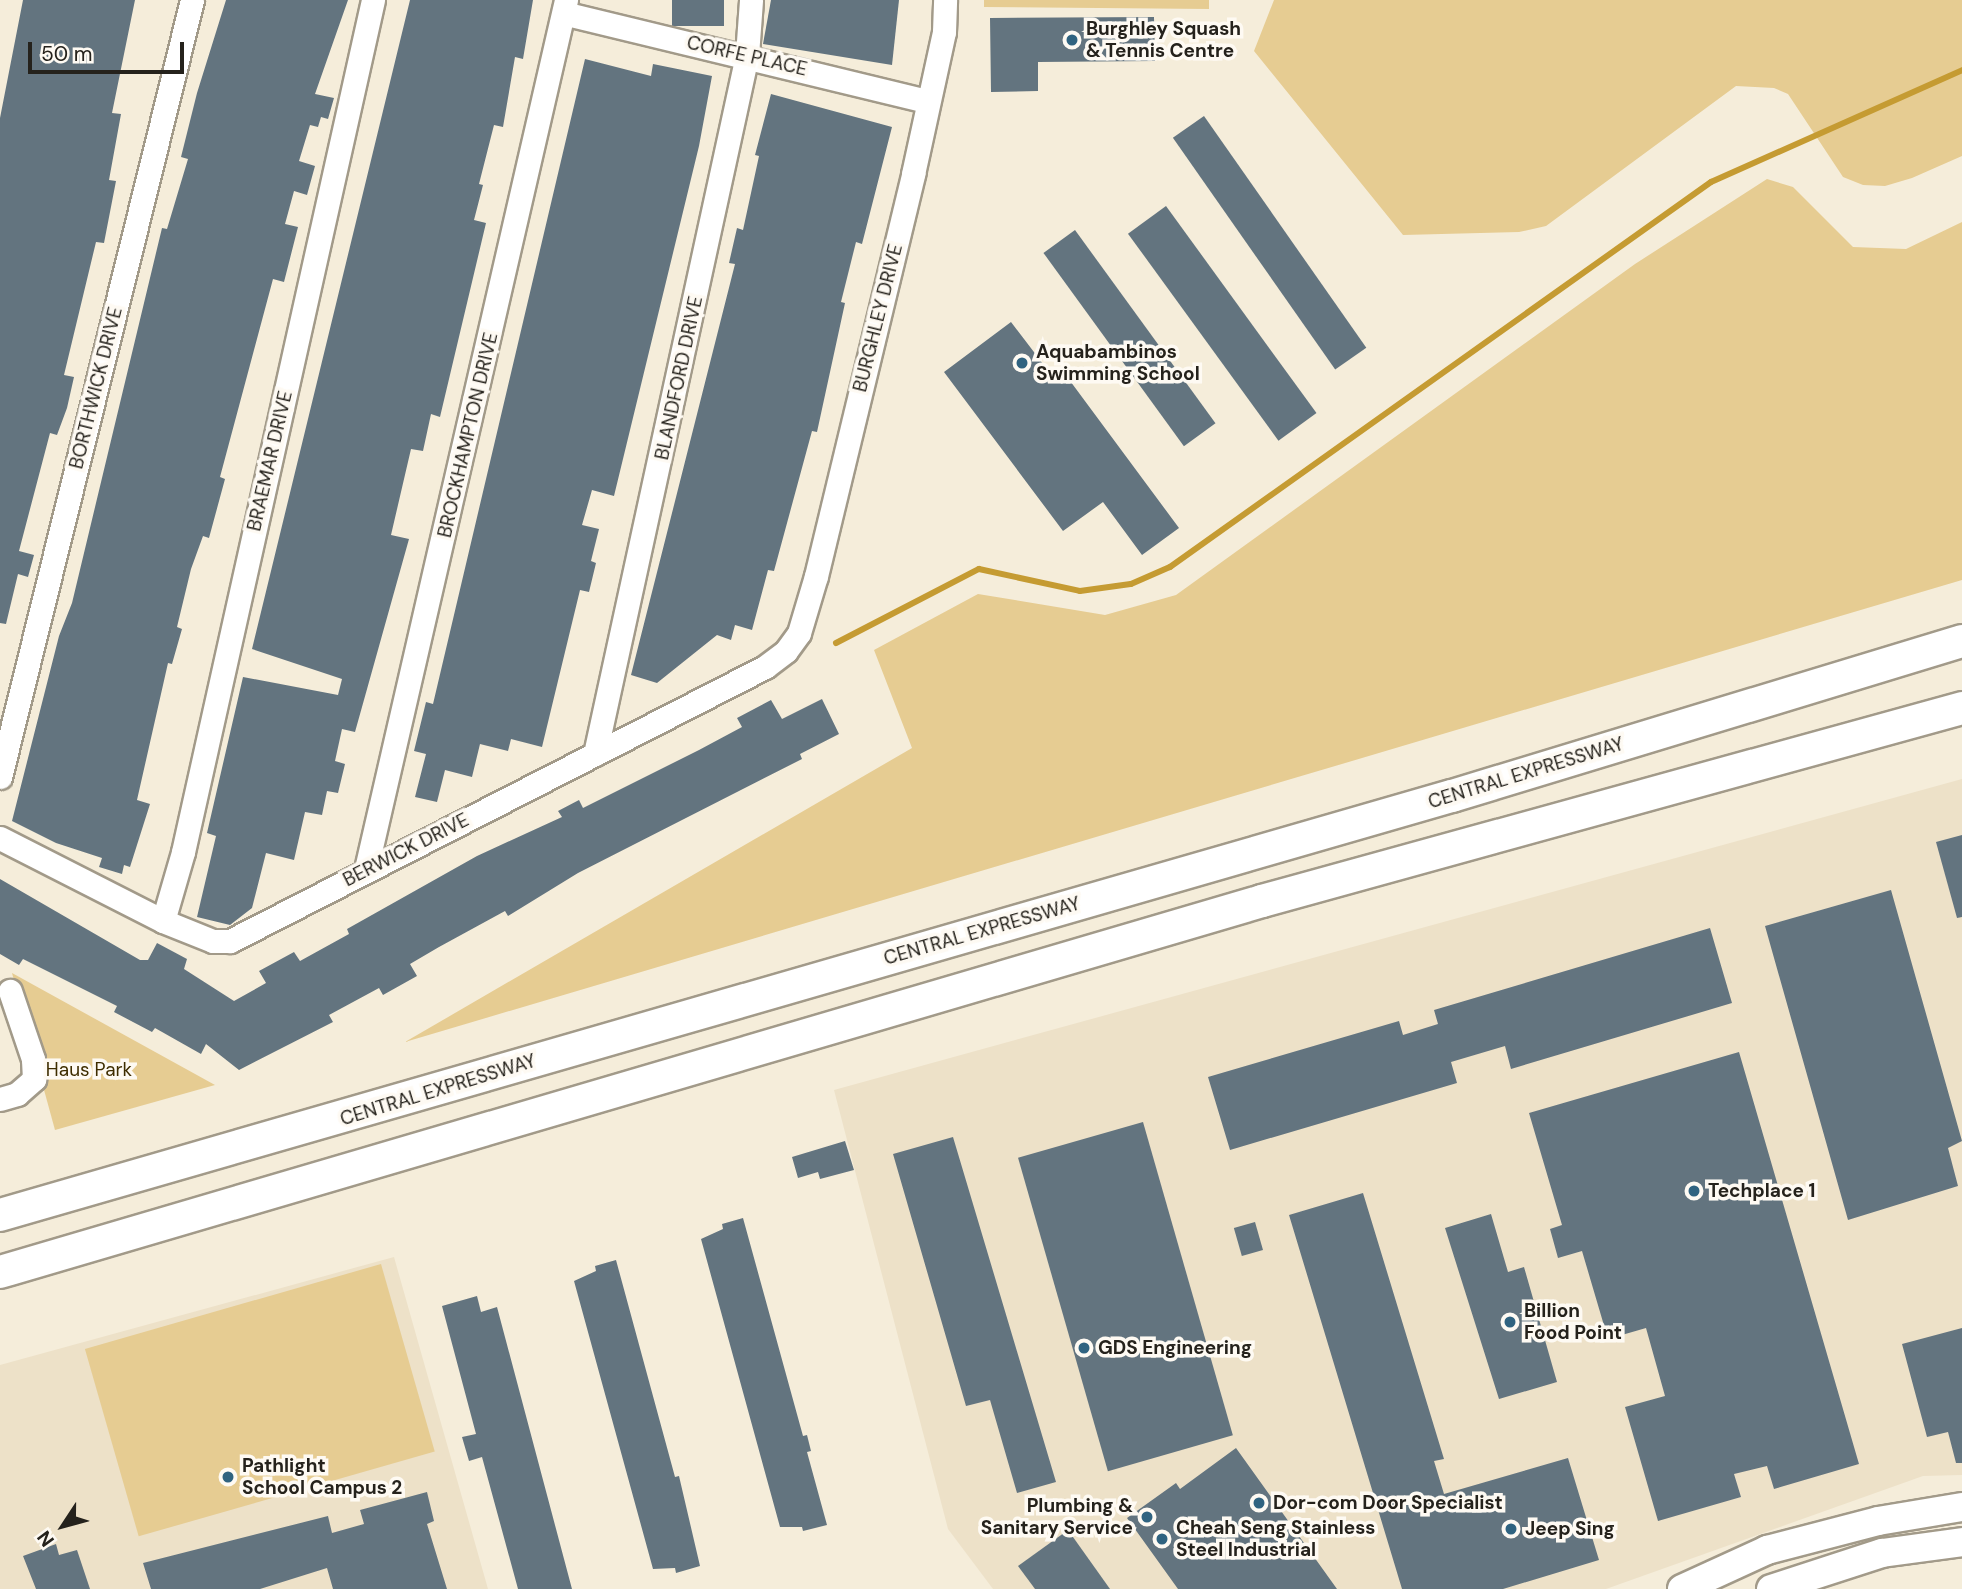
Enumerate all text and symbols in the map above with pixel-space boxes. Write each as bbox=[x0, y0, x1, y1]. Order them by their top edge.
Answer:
place label: Burghley Squash & Tennis Centre bbox=[1086, 18, 1241, 62]
scale bar bbox=[32, 28, 187, 72]
street label: CORFE PLACE bbox=[685, 31, 809, 81]
marker: Burghley Squash & Tennis Centre bbox=[1064, 32, 1080, 48]
text: 50 m bbox=[41, 40, 92, 68]
street label: BURGHLEY DRIVE bbox=[849, 242, 907, 394]
street label: BLANDFORD DRIVE bbox=[651, 294, 707, 462]
street label: BORTHWICK DRIVE bbox=[65, 305, 127, 471]
street label: BROCKHAMPTON DRIVE bbox=[433, 330, 503, 540]
place label: Aquabambinos Swimming School bbox=[1036, 341, 1200, 385]
marker: Aquabambinos Swimming School bbox=[1014, 355, 1030, 371]
street label: BRAEMAR DRIVE bbox=[243, 389, 297, 533]
street label: CENTRAL EXPRESSWAY bbox=[1425, 732, 1627, 814]
street label: BERWICK DRIVE bbox=[339, 809, 473, 891]
street label: CENTRAL EXPRESSWAY bbox=[881, 892, 1083, 970]
street label: CENTRAL EXPRESSWAY bbox=[337, 1049, 539, 1131]
park label: Haus Park bbox=[46, 1059, 132, 1081]
place label: Techplace 1 bbox=[1708, 1180, 1815, 1202]
marker: Techplace 1 bbox=[1686, 1183, 1702, 1199]
place label: Billion Food Point bbox=[1524, 1300, 1622, 1344]
marker: Billion Food Point bbox=[1502, 1314, 1518, 1330]
place label: GDS Engineering bbox=[1098, 1337, 1252, 1359]
marker: GDS Engineering bbox=[1076, 1340, 1092, 1356]
place label: Pathlight School Campus 2 bbox=[242, 1455, 402, 1499]
marker: Pathlight School Campus 2 bbox=[220, 1469, 236, 1485]
north arrow bbox=[28, 1491, 98, 1561]
place label: Dor-com Door Specialist bbox=[1273, 1492, 1503, 1514]
place label: Plumbing & Sanitary Service bbox=[981, 1495, 1133, 1539]
marker: Dor-com Door Specialist bbox=[1251, 1495, 1267, 1511]
marker: Plumbing & Sanitary Service bbox=[1139, 1509, 1155, 1525]
place label: Cheah Seng Stainless Steel Industrial bbox=[1176, 1517, 1375, 1561]
place label: Jeep Sing bbox=[1525, 1518, 1615, 1540]
marker: Jeep Sing bbox=[1503, 1521, 1519, 1537]
text: N bbox=[31, 1526, 60, 1552]
marker: Cheah Seng Stainless Steel Industrial bbox=[1154, 1531, 1170, 1547]

